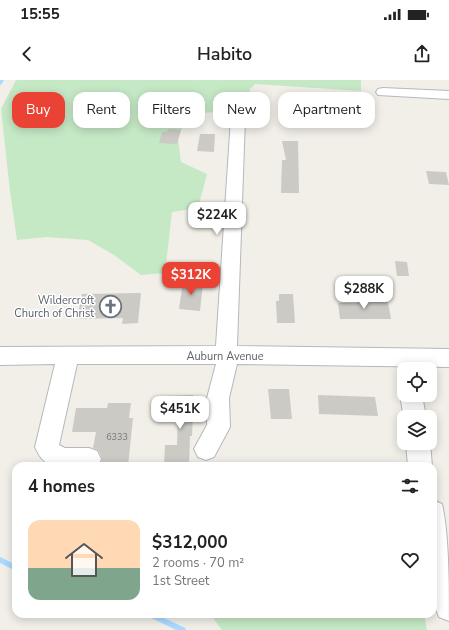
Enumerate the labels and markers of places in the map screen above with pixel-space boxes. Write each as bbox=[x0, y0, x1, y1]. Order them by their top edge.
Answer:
pin: $224K bbox=[189, 202, 245, 236]
pin: $312K bbox=[163, 262, 219, 296]
pin: $288K bbox=[336, 276, 392, 310]
place label: Wildercroft Church of Christ bbox=[14, 293, 94, 321]
church icon: Wildercroft Church of Christ bbox=[97, 293, 123, 319]
pin: $451K bbox=[152, 396, 208, 430]

